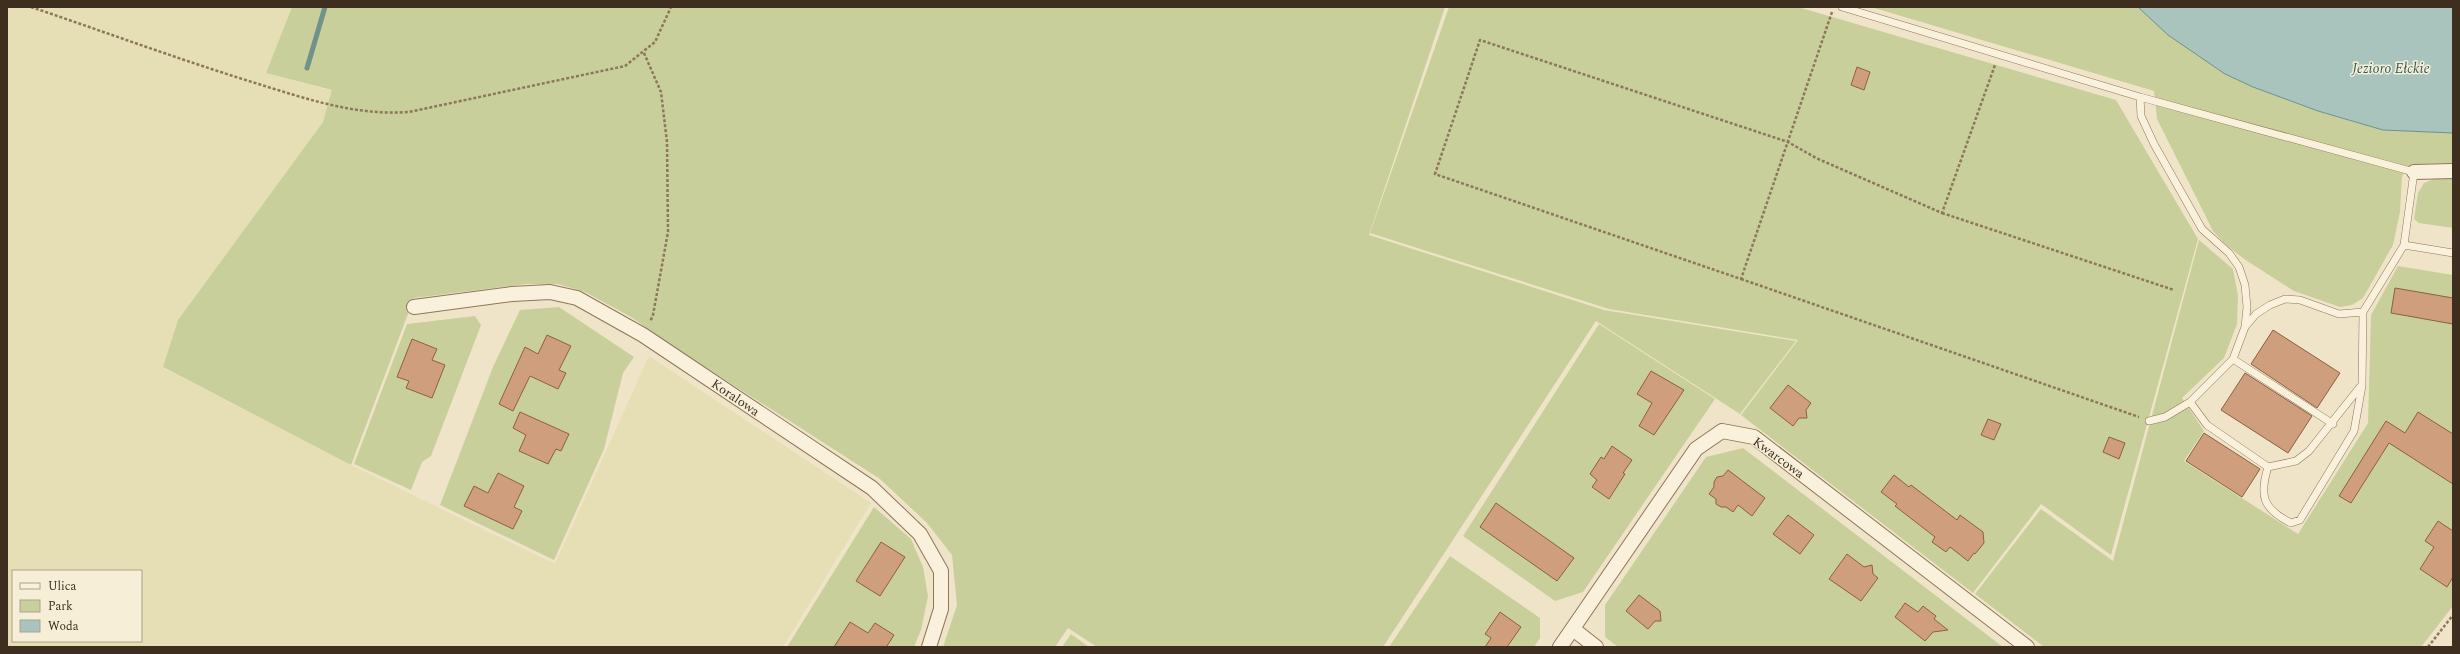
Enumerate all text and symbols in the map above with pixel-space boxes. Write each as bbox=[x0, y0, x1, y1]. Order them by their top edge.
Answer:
water label: Jezioro Ełckie bbox=[2351, 58, 2430, 79]
street label: Koralowa bbox=[707, 374, 764, 422]
street label: Kwarcowa bbox=[1748, 432, 1809, 484]
legend bbox=[12, 570, 142, 642]
text: Ulica bbox=[48, 577, 77, 596]
text: Park bbox=[48, 597, 73, 616]
text: Woda bbox=[48, 617, 79, 636]

